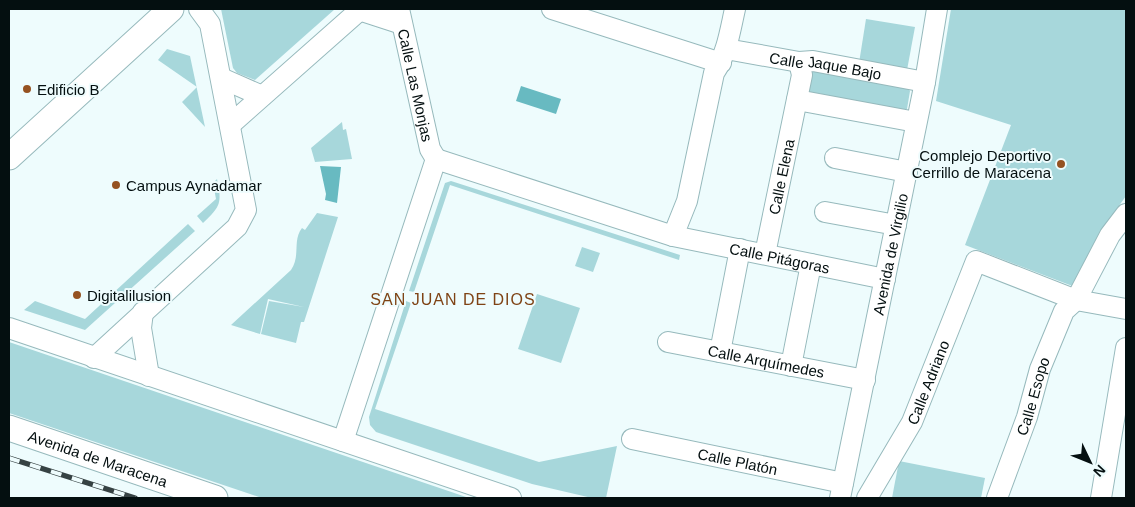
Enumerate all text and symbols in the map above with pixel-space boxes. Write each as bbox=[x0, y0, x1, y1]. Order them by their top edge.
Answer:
street label: Calle Las Monjas bbox=[395, 27, 437, 143]
street label: Calle Jaque Bajo bbox=[768, 48, 883, 82]
place label: Edificio B bbox=[37, 81, 100, 98]
marker: Edificio B bbox=[21, 83, 33, 95]
street label: Calle Elena bbox=[765, 137, 797, 216]
place label: Complejo Deportivo Cerrillo de Maracena bbox=[912, 147, 1052, 181]
marker: Complejo Deportivo Cerrillo de Maracena bbox=[1055, 158, 1067, 170]
place label: Campus Aynadamar bbox=[126, 177, 262, 194]
marker: Campus Aynadamar bbox=[110, 179, 122, 191]
street label: Avenida de Virgilio bbox=[869, 192, 911, 316]
street label: Calle Pitágoras bbox=[728, 239, 831, 276]
place label: Digitalilusion bbox=[87, 287, 171, 304]
marker: Digitalilusion bbox=[71, 289, 83, 301]
district label: SAN JUAN DE DIOS bbox=[370, 291, 536, 308]
street label: Calle Adriano bbox=[903, 338, 952, 427]
street label: Calle Arquímedes bbox=[706, 341, 826, 381]
street label: Calle Esopo bbox=[1012, 354, 1053, 438]
street label: Avenida de Maracena bbox=[26, 427, 170, 490]
north arrow bbox=[1065, 437, 1115, 487]
street label: Calle Platón bbox=[696, 444, 779, 478]
text: N bbox=[1090, 462, 1109, 480]

